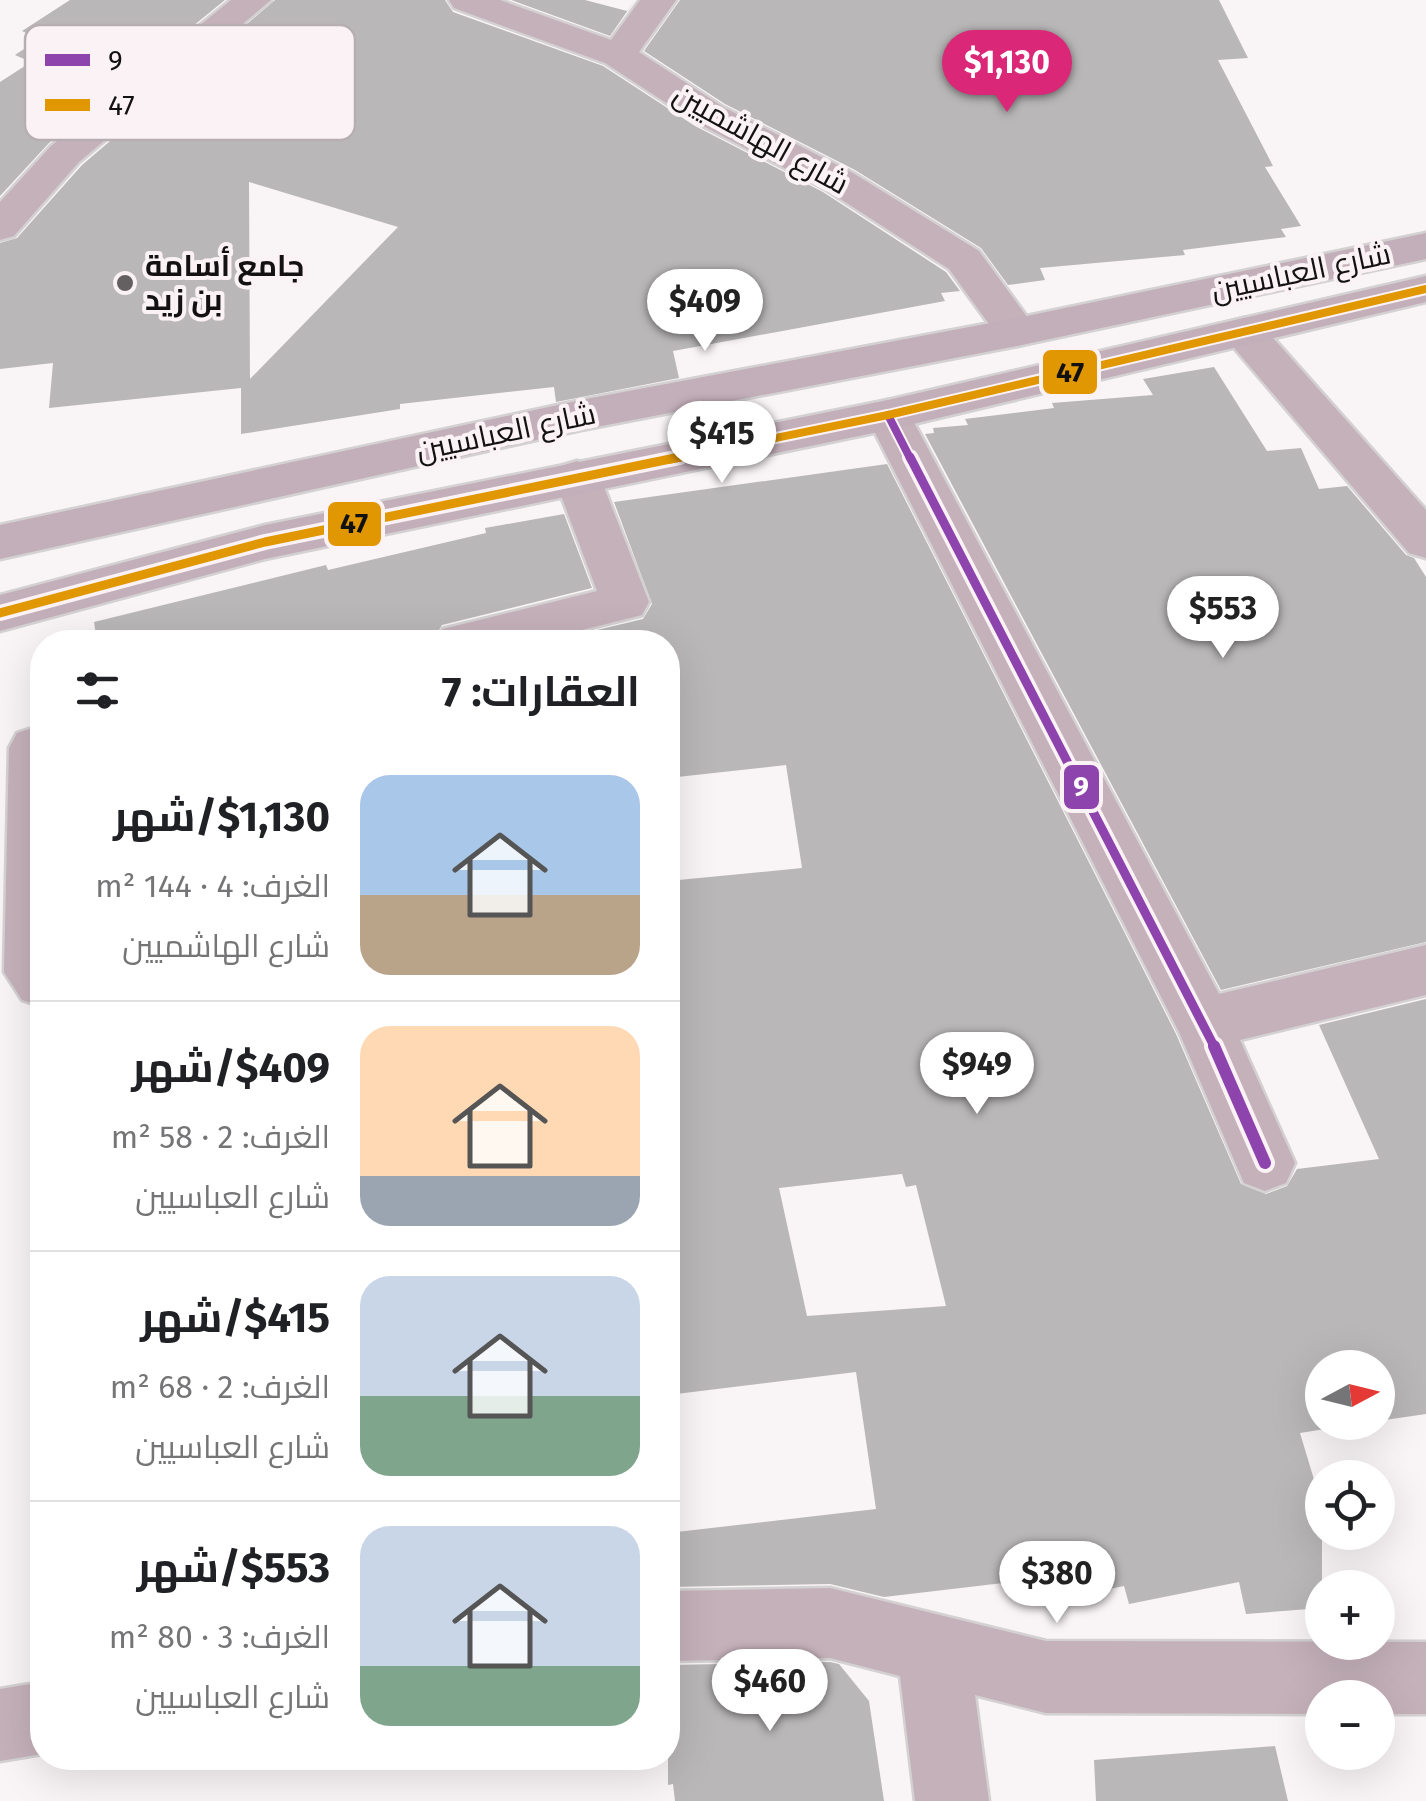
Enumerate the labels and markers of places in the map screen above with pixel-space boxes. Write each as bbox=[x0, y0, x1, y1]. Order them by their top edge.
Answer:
pin: $1,130 bbox=[926, 30, 1088, 115]
place label: جامع أسامة بن زيد bbox=[145, 246, 304, 318]
pin: $409 bbox=[646, 269, 764, 354]
marker: جامع أسامة بن زيد bbox=[114, 272, 136, 294]
pin: $415 bbox=[663, 401, 781, 486]
pin: $553 bbox=[1164, 576, 1282, 661]
pin: $949 bbox=[918, 1032, 1036, 1117]
pin: $380 bbox=[998, 1541, 1116, 1626]
pin: $460 bbox=[711, 1649, 829, 1734]

